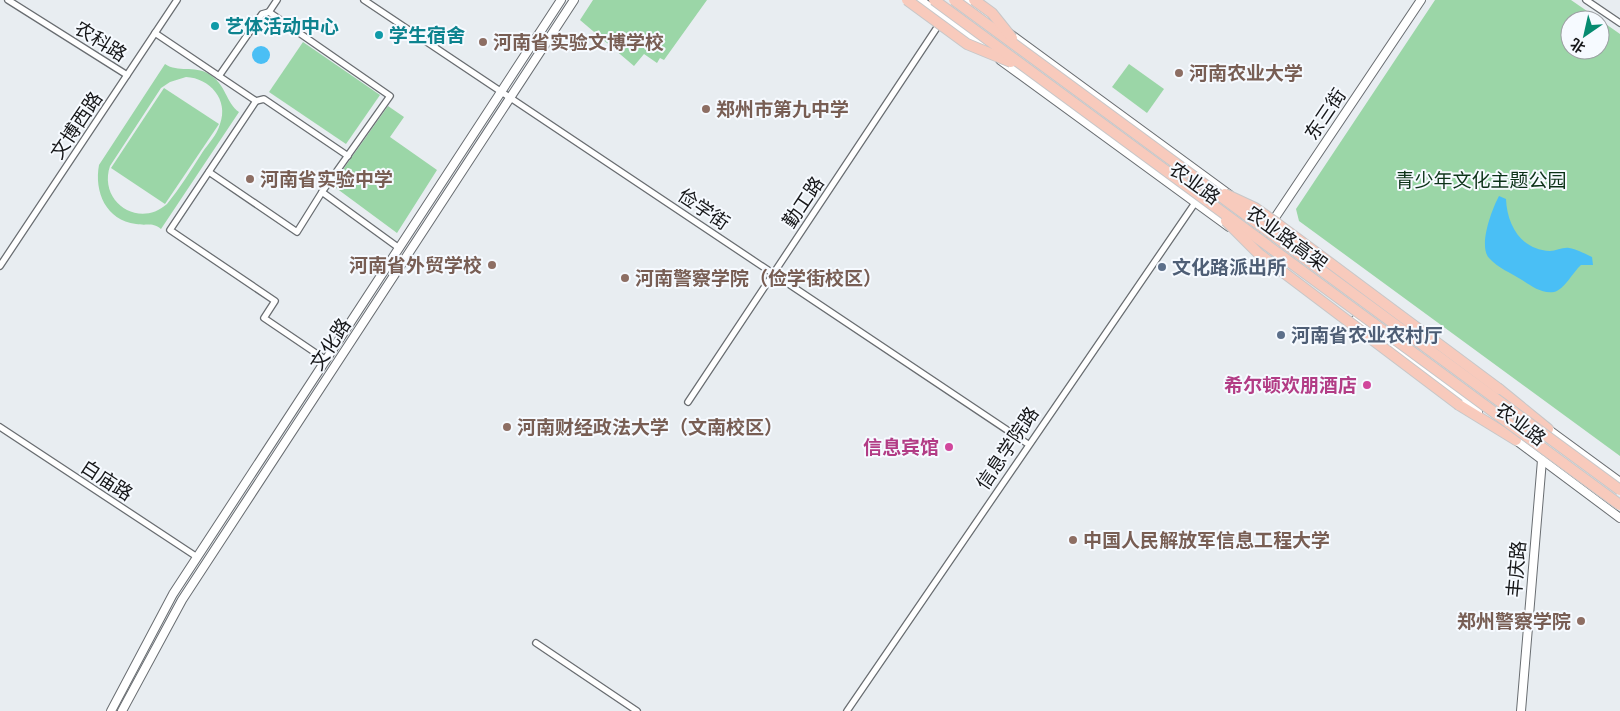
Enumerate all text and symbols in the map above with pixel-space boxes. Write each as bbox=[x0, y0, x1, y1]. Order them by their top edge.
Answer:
north arrow bbox=[1560, 10, 1610, 60]
place label: 艺体活动中心 bbox=[225, 14, 339, 38]
street label: 农科路 bbox=[70, 16, 132, 66]
marker: 艺体活动中心 bbox=[209, 20, 221, 32]
place label: 学生宿舍 bbox=[389, 23, 465, 47]
marker: 学生宿舍 bbox=[373, 29, 385, 41]
place label: 河南省实验文博学校 bbox=[493, 30, 664, 54]
text: 北 bbox=[1567, 34, 1589, 57]
marker: 河南省实验文博学校 bbox=[477, 36, 489, 48]
place label: 河南农业大学 bbox=[1189, 61, 1303, 85]
marker: 河南农业大学 bbox=[1173, 67, 1185, 79]
street label: 东三街 bbox=[1299, 84, 1351, 144]
street label: 文博西路 bbox=[45, 87, 107, 163]
place label: 郑州市第九中学 bbox=[716, 97, 849, 121]
marker: 郑州市第九中学 bbox=[700, 103, 712, 115]
street label: 农业路 bbox=[1165, 157, 1225, 209]
place label: 河南省实验中学 bbox=[260, 167, 393, 191]
park label: 青少年文化主题公园 bbox=[1395, 168, 1567, 192]
street label: 勤工路 bbox=[777, 172, 829, 232]
marker: 河南省实验中学 bbox=[244, 173, 256, 185]
street label: 俭学街 bbox=[674, 183, 734, 235]
street label: 农业路高架 bbox=[1242, 200, 1332, 276]
place label: 河南省外贸学校 bbox=[349, 253, 482, 277]
place label: 文化路派出所 bbox=[1172, 255, 1286, 279]
marker: 河南省外贸学校 bbox=[486, 259, 498, 271]
marker: 文化路派出所 bbox=[1156, 261, 1168, 273]
place label: 河南警察学院（俭学街校区） bbox=[635, 266, 882, 290]
marker: 河南警察学院（俭学街校区） bbox=[619, 272, 631, 284]
street label: 文化路 bbox=[304, 314, 356, 374]
place label: 河南省农业农村厅 bbox=[1291, 323, 1443, 347]
marker: 河南省农业农村厅 bbox=[1275, 329, 1287, 341]
place label: 希尔顿欢朋酒店 bbox=[1224, 373, 1357, 397]
marker: 希尔顿欢朋酒店 bbox=[1361, 379, 1373, 391]
street label: 农业路 bbox=[1491, 397, 1551, 451]
street label: 信息学院路 bbox=[970, 402, 1044, 494]
place label: 河南财经政法大学（文南校区） bbox=[517, 415, 783, 439]
marker: 河南财经政法大学（文南校区） bbox=[501, 421, 513, 433]
place label: 信息宾馆 bbox=[863, 435, 939, 459]
marker: 信息宾馆 bbox=[943, 441, 955, 453]
street label: 白庙路 bbox=[77, 454, 137, 506]
place label: 中国人民解放军信息工程大学 bbox=[1083, 528, 1330, 552]
marker: 中国人民解放军信息工程大学 bbox=[1067, 534, 1079, 546]
street label: 丰庆路 bbox=[1502, 540, 1530, 598]
place label: 郑州警察学院 bbox=[1457, 609, 1571, 633]
marker: 郑州警察学院 bbox=[1575, 615, 1587, 627]

